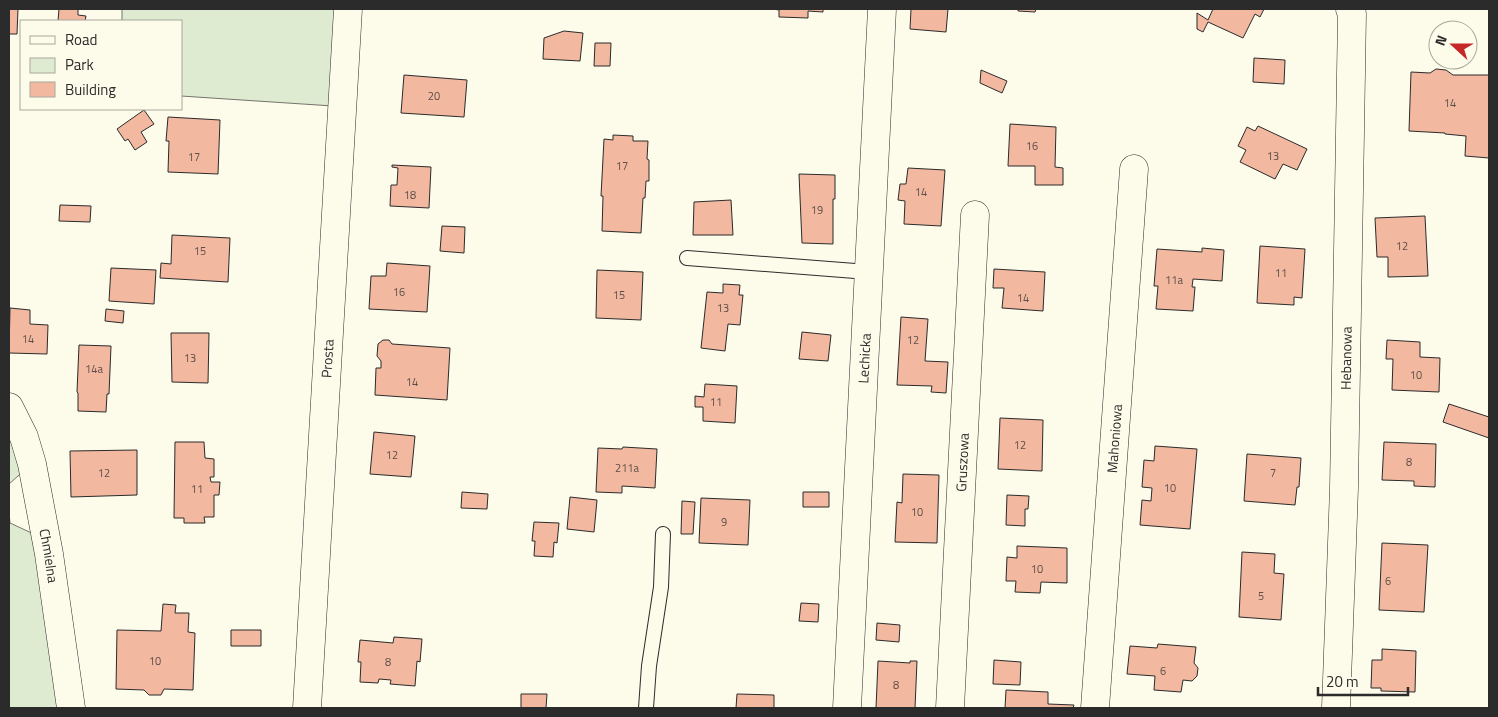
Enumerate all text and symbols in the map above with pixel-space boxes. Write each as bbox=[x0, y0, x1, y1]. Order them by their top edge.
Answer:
legend bbox=[20, 20, 182, 110]
north arrow bbox=[1428, 20, 1478, 70]
text: Road bbox=[65, 28, 97, 51]
text: N bbox=[1429, 32, 1452, 48]
text: Park bbox=[65, 53, 94, 76]
text: Building bbox=[65, 78, 116, 101]
house number: 20 bbox=[428, 88, 440, 104]
house number: 14 bbox=[1444, 95, 1456, 111]
house number: 16 bbox=[1026, 138, 1038, 154]
house number: 13 bbox=[1267, 148, 1279, 164]
house number: 17 bbox=[188, 149, 200, 165]
house number: 17 bbox=[616, 158, 628, 174]
house number: 14 bbox=[915, 184, 927, 200]
house number: 18 bbox=[404, 187, 416, 203]
house number: 19 bbox=[811, 202, 823, 218]
house number: 12 bbox=[1396, 238, 1408, 254]
house number: 15 bbox=[194, 243, 206, 259]
house number: 11 bbox=[1275, 265, 1287, 281]
house number: 11a bbox=[1165, 272, 1183, 288]
house number: 16 bbox=[393, 284, 405, 300]
house number: 15 bbox=[613, 287, 625, 303]
house number: 14 bbox=[1017, 290, 1029, 306]
house number: 13 bbox=[717, 300, 729, 316]
street label: Hebanowa bbox=[1335, 326, 1357, 390]
house number: 14 bbox=[22, 331, 34, 347]
house number: 12 bbox=[907, 332, 919, 348]
street label: Lechicka bbox=[852, 333, 876, 384]
street label: Prosta bbox=[315, 339, 339, 379]
house number: 13 bbox=[184, 350, 196, 366]
house number: 14a bbox=[85, 361, 103, 377]
house number: 10 bbox=[1410, 367, 1422, 383]
house number: 14 bbox=[406, 374, 418, 390]
house number: 11 bbox=[710, 394, 722, 410]
street label: Mahoniowa bbox=[1101, 403, 1127, 474]
street label: Gruszowa bbox=[950, 432, 974, 492]
house number: 12 bbox=[1014, 437, 1026, 453]
house number: 12 bbox=[386, 447, 398, 463]
house number: 8 bbox=[1406, 454, 1412, 470]
house number: 211a bbox=[615, 460, 639, 476]
house number: 12 bbox=[98, 465, 110, 481]
house number: 7 bbox=[1270, 465, 1276, 481]
house number: 10 bbox=[1164, 480, 1176, 496]
house number: 11 bbox=[191, 481, 203, 497]
house number: 10 bbox=[911, 504, 923, 520]
house number: 9 bbox=[721, 514, 727, 530]
street label: Chmielna bbox=[34, 527, 64, 584]
house number: 10 bbox=[1031, 561, 1043, 577]
house number: 6 bbox=[1385, 573, 1391, 589]
house number: 5 bbox=[1258, 588, 1264, 604]
house number: 10 bbox=[149, 653, 161, 669]
house number: 8 bbox=[385, 654, 391, 670]
house number: 6 bbox=[1160, 663, 1166, 679]
scale bar bbox=[1318, 664, 1408, 696]
text: 20 m bbox=[1326, 670, 1359, 693]
house number: 8 bbox=[893, 677, 899, 693]

